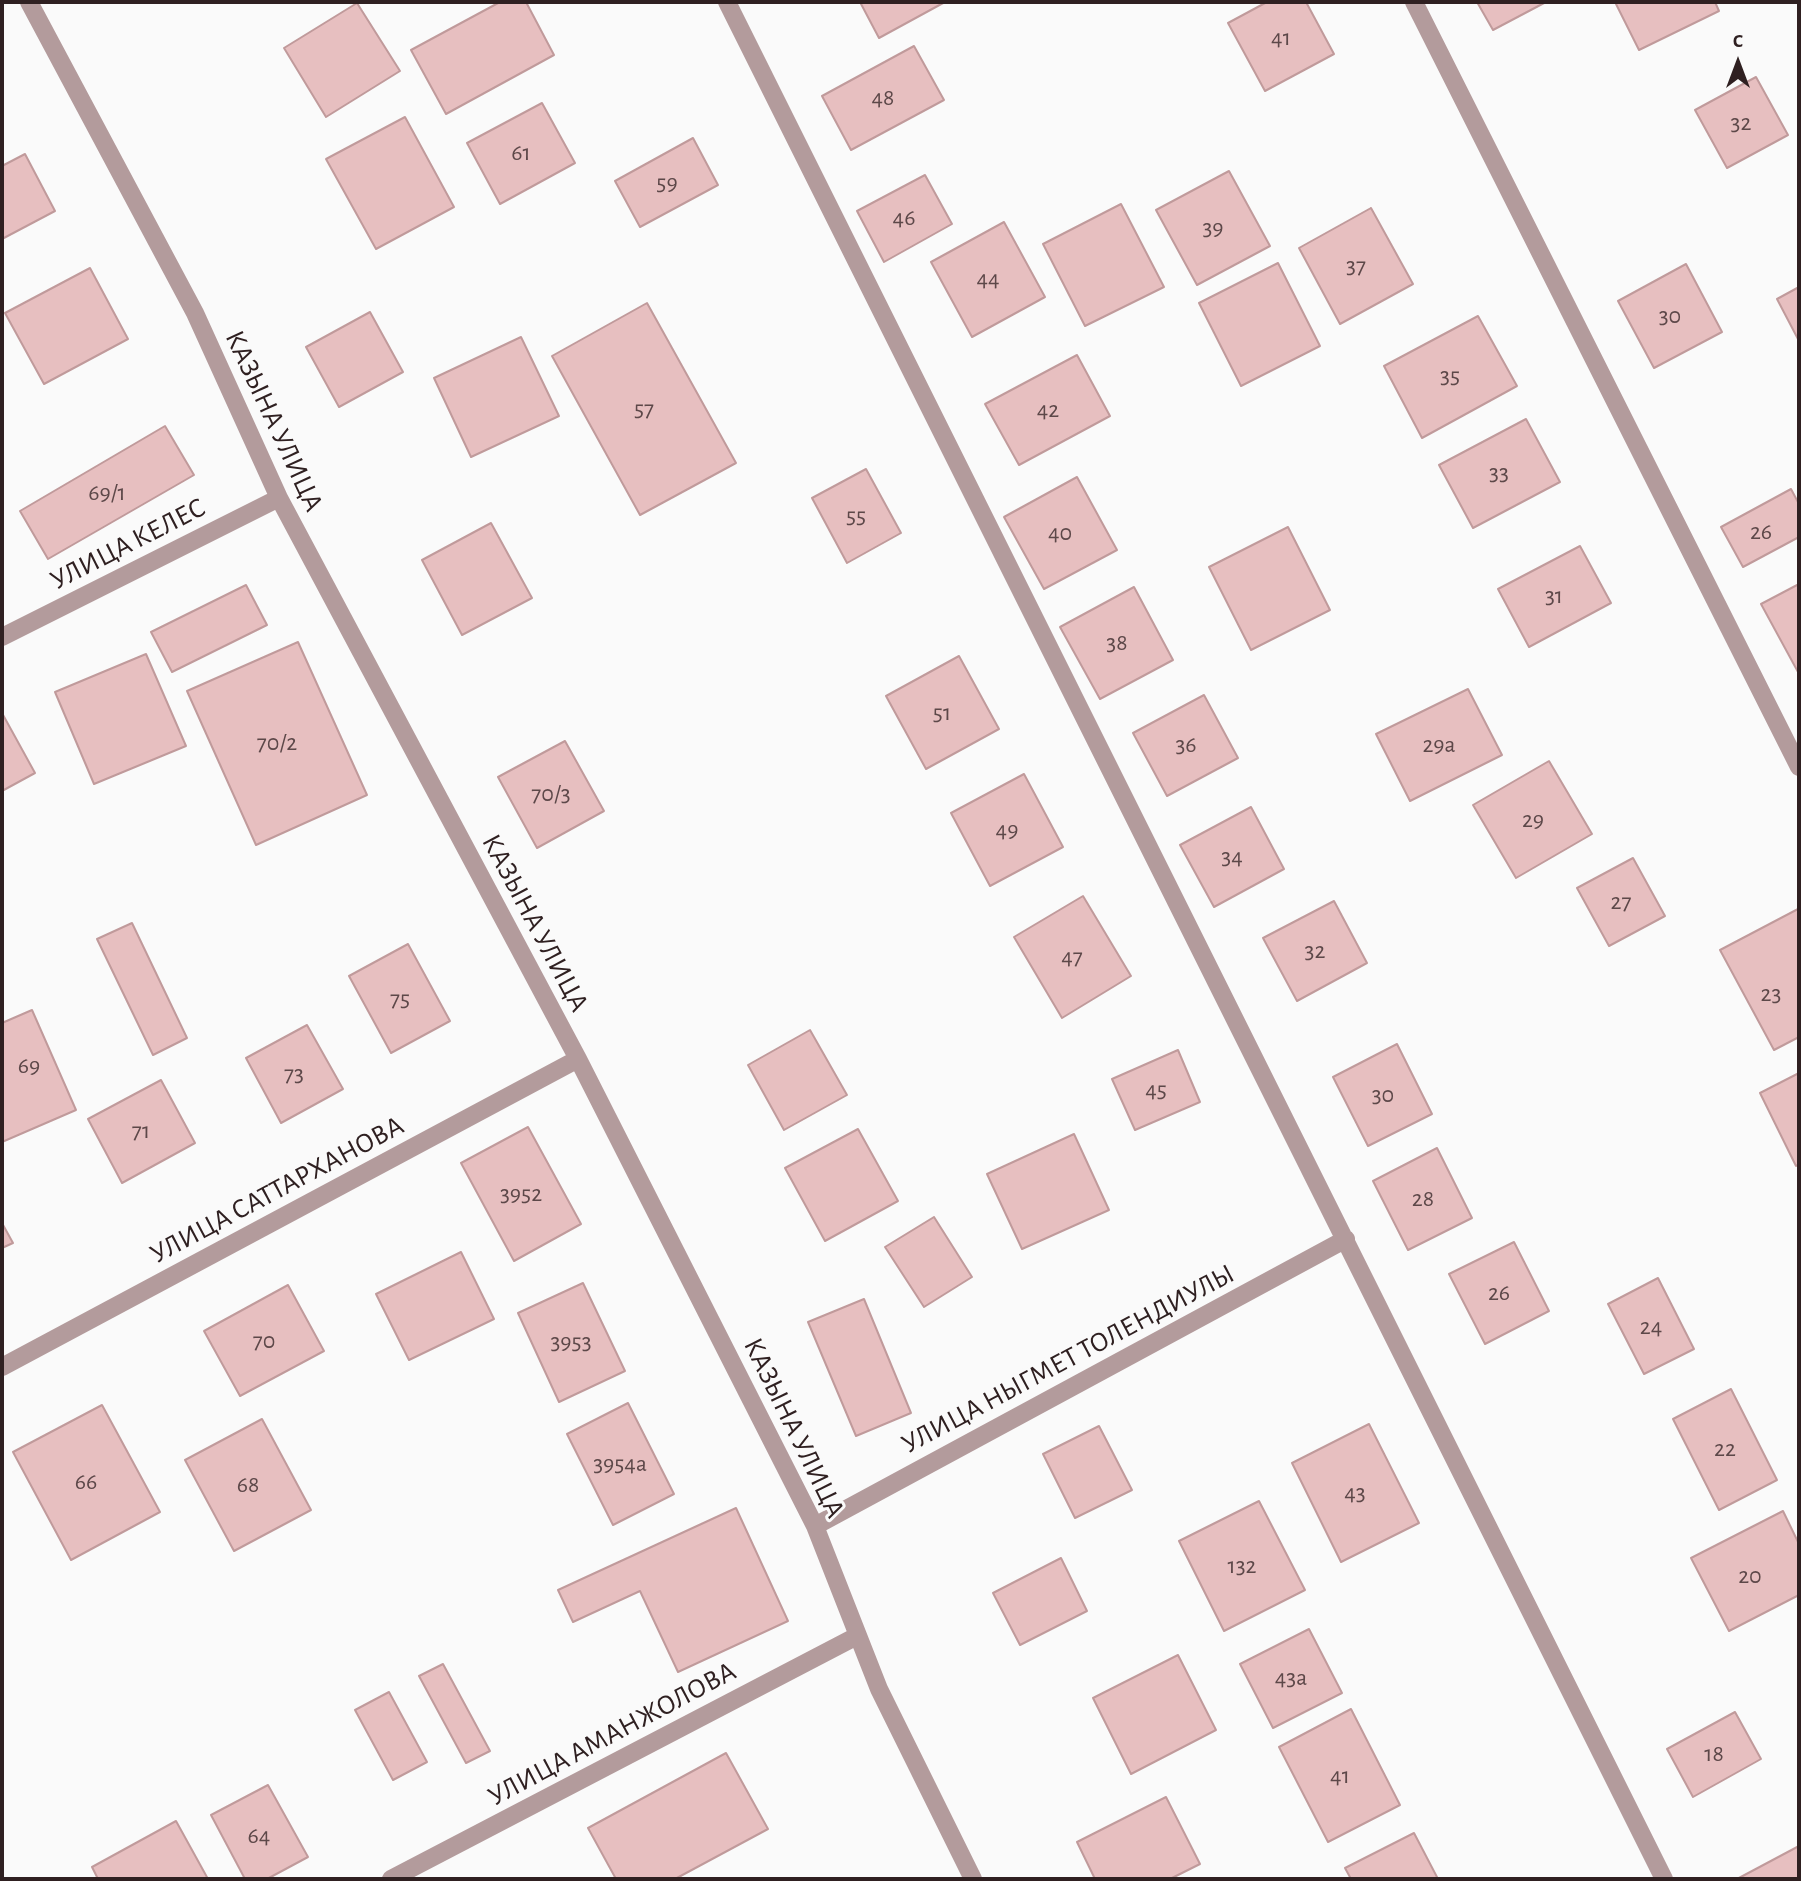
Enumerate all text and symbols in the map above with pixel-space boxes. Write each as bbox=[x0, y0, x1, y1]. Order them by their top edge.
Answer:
house number: 41 bbox=[1271, 24, 1291, 52]
north arrow bbox=[1703, 28, 1773, 98]
text: С bbox=[1733, 32, 1743, 51]
house number: 48 bbox=[872, 84, 894, 112]
house number: 32 bbox=[1731, 109, 1751, 137]
house number: 61 bbox=[511, 139, 531, 167]
house number: 59 bbox=[656, 169, 678, 197]
house number: 46 bbox=[893, 204, 915, 232]
house number: 39 bbox=[1202, 214, 1224, 242]
house number: 37 bbox=[1346, 252, 1366, 280]
house number: 44 bbox=[976, 265, 1000, 293]
house number: 30 bbox=[1659, 302, 1681, 330]
street label: КАЗЫНА УЛИЦА bbox=[217, 325, 331, 517]
house number: 35 bbox=[1440, 362, 1460, 390]
house number: 57 bbox=[634, 395, 654, 423]
house number: 42 bbox=[1037, 396, 1059, 424]
house number: 33 bbox=[1489, 459, 1509, 487]
house number: 69/1 bbox=[88, 479, 126, 507]
street label: УЛИЦА КЕЛЕС bbox=[45, 491, 211, 597]
house number: 55 bbox=[846, 502, 866, 530]
house number: 26 bbox=[1750, 518, 1772, 546]
house number: 40 bbox=[1048, 519, 1072, 547]
house number: 31 bbox=[1545, 582, 1563, 610]
house number: 38 bbox=[1106, 629, 1128, 657]
house number: 51 bbox=[933, 699, 951, 727]
house number: 70/2 bbox=[257, 729, 297, 757]
house number: 36 bbox=[1175, 731, 1197, 759]
house number: 29а bbox=[1422, 731, 1456, 759]
house number: 70/3 bbox=[531, 780, 571, 808]
house number: 29 bbox=[1522, 806, 1544, 834]
house number: 49 bbox=[996, 816, 1018, 844]
street label: КАЗЫНА УЛИЦА bbox=[474, 829, 596, 1017]
house number: 34 bbox=[1221, 843, 1243, 871]
house number: 27 bbox=[1611, 888, 1631, 916]
house number: 32 bbox=[1305, 937, 1325, 965]
house number: 47 bbox=[1061, 943, 1083, 971]
house number: 23 bbox=[1761, 980, 1781, 1008]
house number: 75 bbox=[390, 985, 410, 1013]
house number: 69 bbox=[18, 1052, 40, 1080]
house number: 73 bbox=[284, 1060, 304, 1088]
house number: 45 bbox=[1145, 1076, 1167, 1104]
house number: 30 bbox=[1372, 1081, 1394, 1109]
street label: УЛИЦА САТТАРХАНОВА bbox=[144, 1109, 410, 1271]
house number: 71 bbox=[132, 1117, 150, 1145]
house number: 3952 bbox=[500, 1180, 542, 1208]
house number: 28 bbox=[1412, 1185, 1434, 1213]
street label: УЛИЦА НЫГМЕТ ТОЛЕНДИУЛЫ bbox=[896, 1257, 1240, 1461]
house number: 26 bbox=[1488, 1279, 1510, 1307]
house number: 24 bbox=[1640, 1313, 1662, 1341]
house number: 70 bbox=[253, 1327, 275, 1355]
house number: 3953 bbox=[550, 1328, 592, 1356]
street label: КАЗЫНА УЛИЦА bbox=[736, 1333, 852, 1523]
house number: 22 bbox=[1714, 1435, 1736, 1463]
house number: 3954а bbox=[593, 1450, 647, 1478]
house number: 66 bbox=[75, 1468, 97, 1496]
house number: 68 bbox=[237, 1471, 259, 1499]
house number: 43 bbox=[1344, 1479, 1366, 1507]
house number: 132 bbox=[1227, 1552, 1257, 1580]
house number: 20 bbox=[1738, 1562, 1762, 1590]
street label: УЛИЦА АМАНЖОЛОВА bbox=[482, 1654, 742, 1814]
house number: 43а bbox=[1275, 1664, 1307, 1692]
house number: 18 bbox=[1704, 1740, 1724, 1768]
house number: 41 bbox=[1330, 1762, 1350, 1790]
house number: 64 bbox=[248, 1822, 270, 1850]

